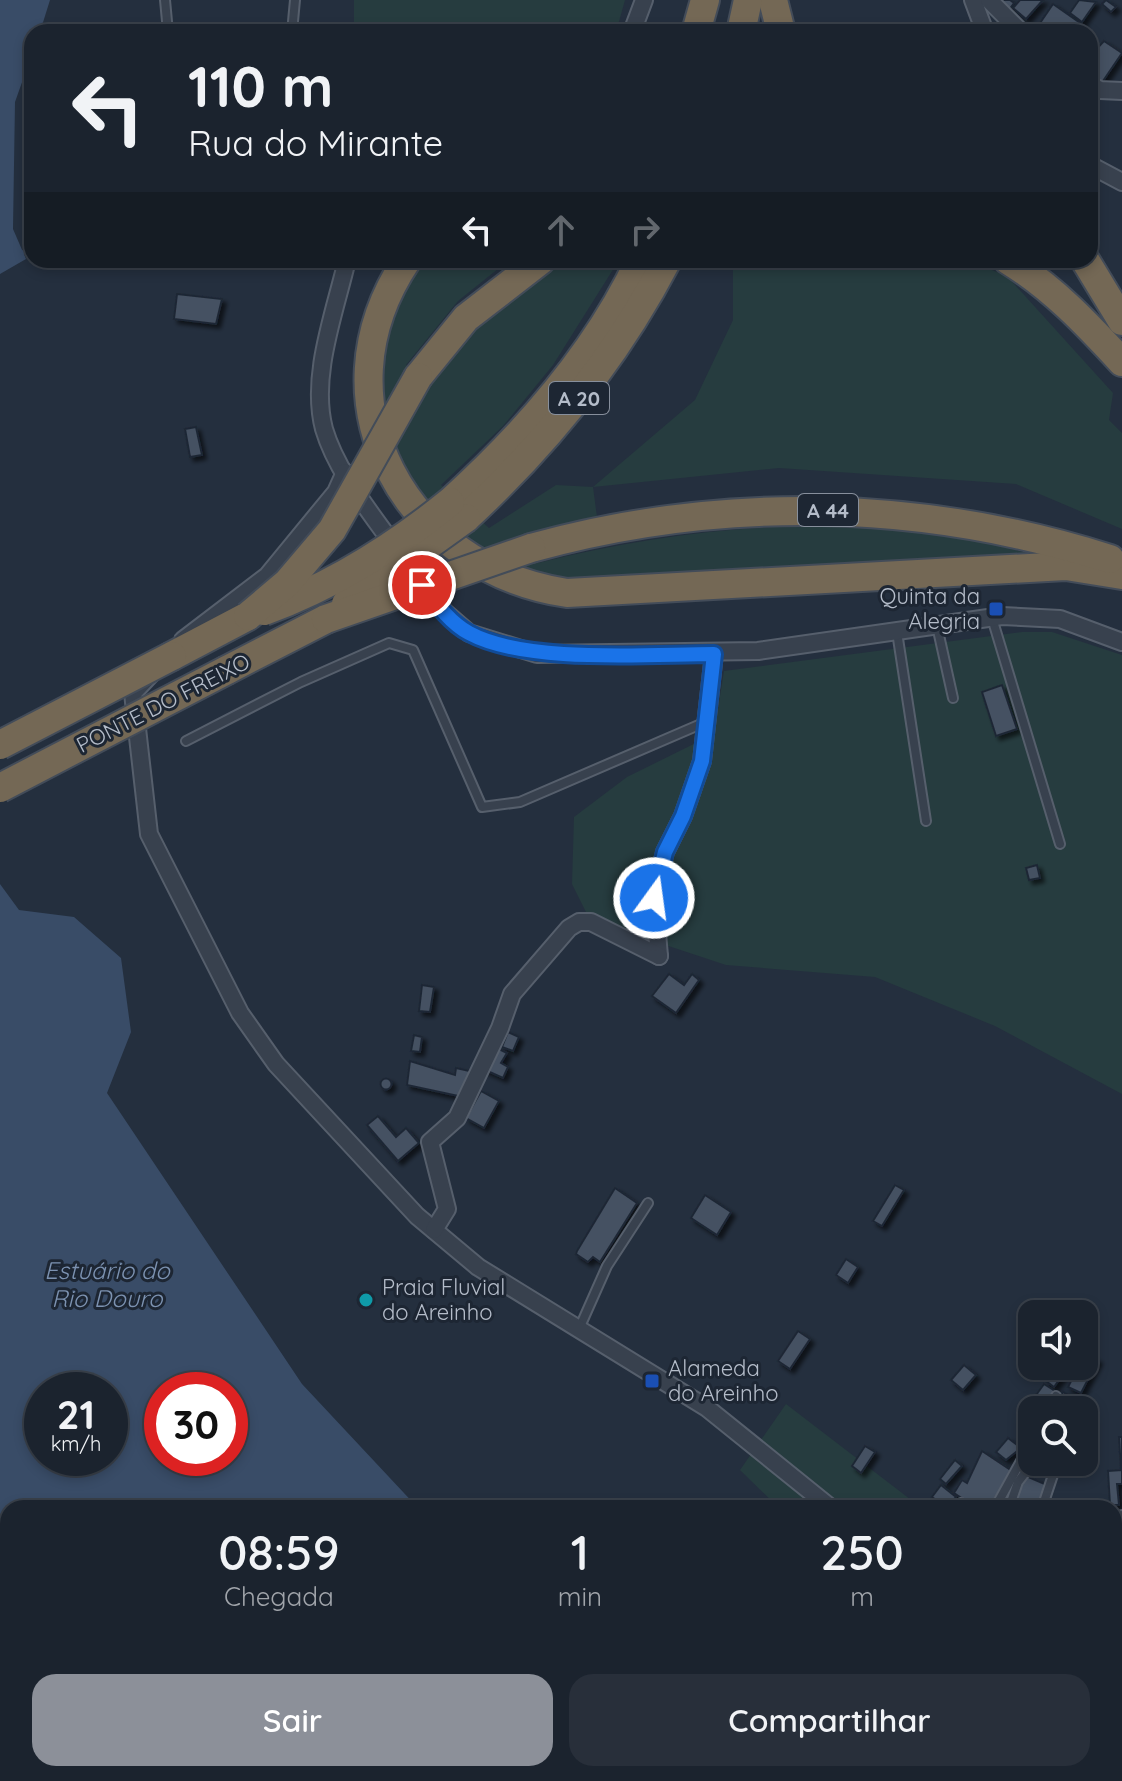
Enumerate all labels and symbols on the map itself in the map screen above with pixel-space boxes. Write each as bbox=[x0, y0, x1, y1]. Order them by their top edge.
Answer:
road number: A 20 bbox=[549, 382, 609, 414]
road number: A 44 bbox=[798, 494, 858, 526]
pin bbox=[388, 551, 456, 619]
place label: Quinta da Alegria bbox=[880, 582, 980, 635]
marker: Quinta da Alegria bbox=[987, 600, 1005, 618]
street label: PONTE DO FREIXO bbox=[71, 647, 255, 759]
position arrow bbox=[612, 856, 696, 940]
water label: Estuário do Rio Douro bbox=[44, 1255, 171, 1313]
place label: Praia Fluvial do Areinho bbox=[382, 1273, 505, 1326]
marker: Praia Fluvial do Areinho bbox=[357, 1291, 375, 1309]
place label: Alameda do Areinho bbox=[668, 1354, 779, 1407]
speed limit sign: 30 bbox=[144, 1372, 248, 1476]
marker: Alameda do Areinho bbox=[643, 1372, 661, 1390]

